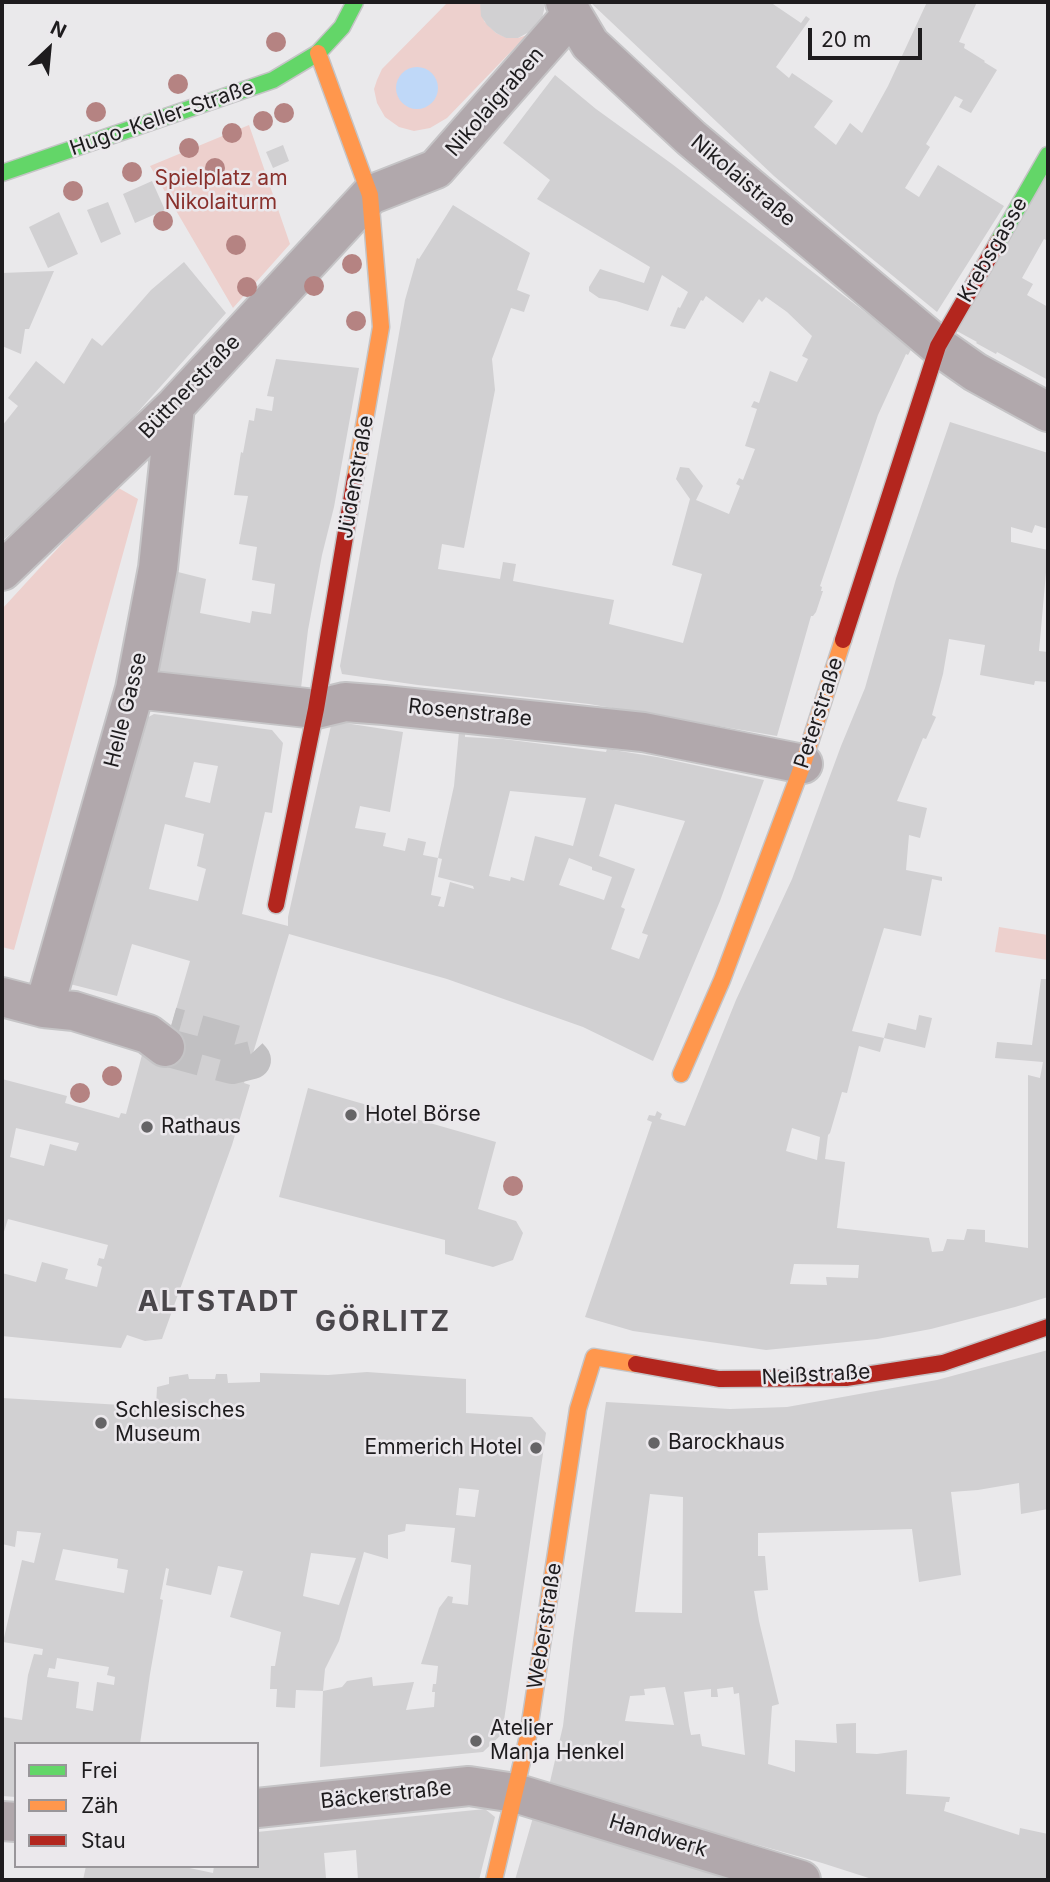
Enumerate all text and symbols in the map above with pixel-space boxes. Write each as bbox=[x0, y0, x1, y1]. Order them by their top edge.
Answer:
north arrow bbox=[14, 14, 84, 84]
scale bar bbox=[812, 14, 926, 58]
text: N bbox=[47, 16, 70, 43]
text: 20 m bbox=[821, 27, 871, 52]
street label: Nikolaigraben bbox=[441, 42, 549, 162]
street label: Hugo-Keller-Straße bbox=[67, 75, 257, 161]
street label: Nikolaistraße bbox=[685, 130, 801, 232]
park label: Spielplatz am Nikolaiturm bbox=[154, 166, 288, 216]
street label: Krebsgasse bbox=[953, 193, 1033, 307]
street label: Büttnerstraße bbox=[134, 330, 246, 444]
street label: Jüdenstraße bbox=[333, 413, 379, 541]
street label: Helle Gasse bbox=[99, 650, 153, 770]
street label: Peterstraße bbox=[789, 654, 849, 772]
street label: Rosenstraße bbox=[407, 694, 533, 732]
place label: Hotel Börse bbox=[365, 1102, 481, 1128]
marker: Hotel Börse bbox=[343, 1107, 359, 1123]
place label: Rathaus bbox=[161, 1114, 241, 1140]
marker: Rathaus bbox=[139, 1119, 155, 1135]
district label: ALTSTADT bbox=[139, 1286, 299, 1320]
district label: GÖRLITZ bbox=[316, 1306, 450, 1340]
street label: Neißstraße bbox=[761, 1360, 871, 1390]
place label: Schlesisches Museum bbox=[115, 1398, 245, 1448]
marker: Schlesisches Museum bbox=[93, 1415, 109, 1431]
place label: Barockhaus bbox=[668, 1430, 785, 1456]
place label: Emmerich Hotel bbox=[365, 1435, 522, 1461]
marker: Barockhaus bbox=[646, 1435, 662, 1451]
marker: Emmerich Hotel bbox=[528, 1440, 544, 1456]
street label: Weberstraße bbox=[523, 1561, 567, 1691]
place label: Atelier Manja Henkel bbox=[490, 1716, 625, 1766]
marker: Atelier Manja Henkel bbox=[468, 1733, 484, 1749]
legend bbox=[14, 1742, 259, 1868]
text: Frei bbox=[81, 1758, 118, 1783]
street label: Bäckerstraße bbox=[319, 1776, 453, 1814]
text: Zäh bbox=[81, 1793, 118, 1818]
street label: Handwerk bbox=[606, 1809, 710, 1863]
text: Stau bbox=[81, 1828, 126, 1853]

